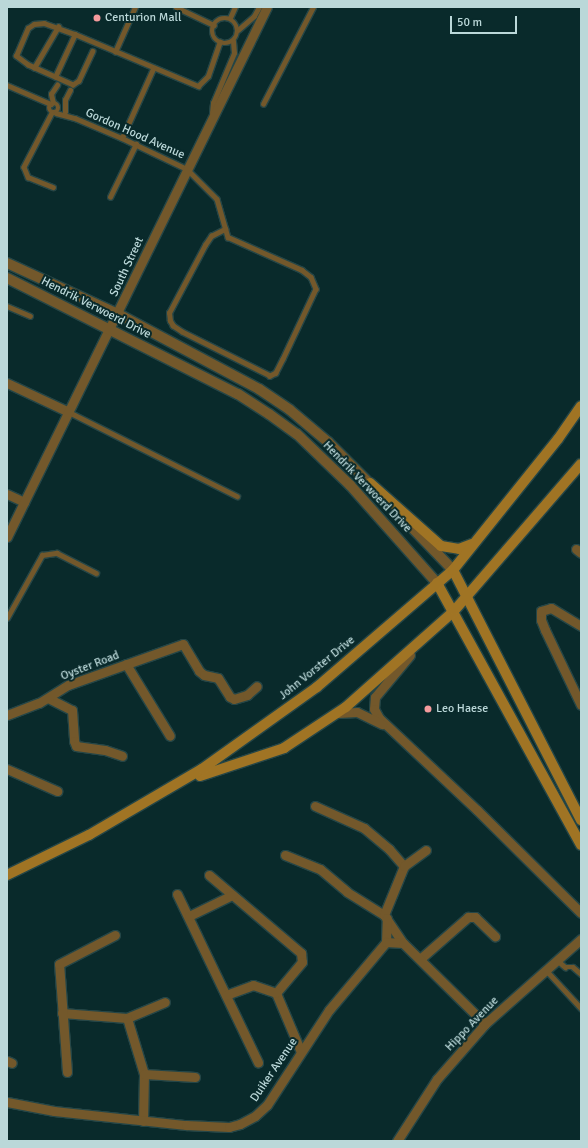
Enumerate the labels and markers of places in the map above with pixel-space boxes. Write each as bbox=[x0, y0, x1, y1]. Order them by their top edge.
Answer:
place label: Centurion Mall bbox=[105, 11, 181, 25]
marker: Centurion Mall bbox=[92, 13, 102, 23]
place label: Leo Haese bbox=[436, 702, 488, 716]
marker: Leo Haese bbox=[423, 704, 433, 714]

